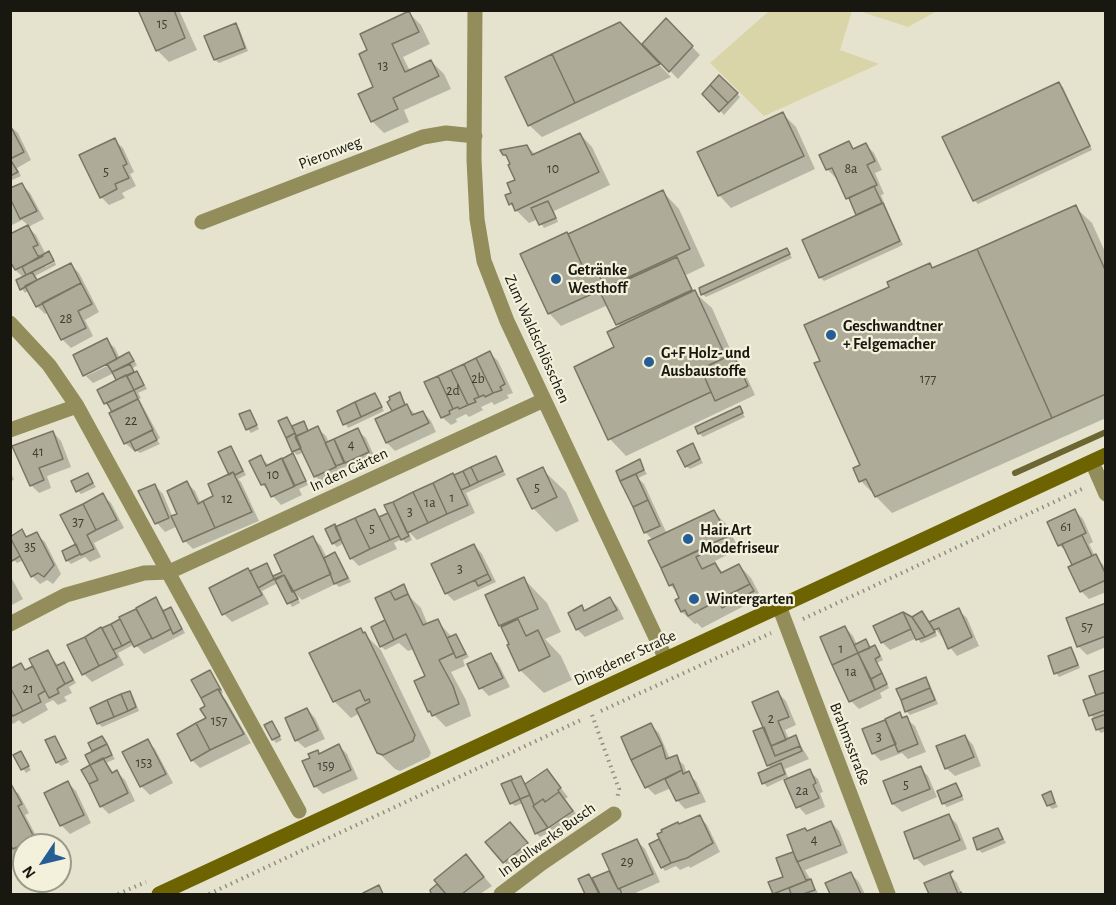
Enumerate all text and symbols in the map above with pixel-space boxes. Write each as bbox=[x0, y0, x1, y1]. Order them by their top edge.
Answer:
house number: 15 bbox=[157, 16, 167, 32]
house number: 13 bbox=[378, 58, 388, 74]
street label: Pieronweg bbox=[296, 132, 364, 174]
house number: 10 bbox=[547, 161, 559, 177]
house number: 8a bbox=[844, 161, 858, 177]
house number: 5 bbox=[103, 164, 109, 180]
place label: Getränke Westhoff bbox=[568, 260, 627, 298]
street label: Zum Waldschlösschen bbox=[500, 272, 574, 406]
marker: Getränke Westhoff bbox=[549, 272, 563, 286]
house number: 28 bbox=[59, 311, 73, 327]
place label: Geschwandtner + Felgemacher bbox=[843, 316, 943, 354]
marker: Geschwandtner + Felgemacher bbox=[824, 328, 838, 342]
place label: G+F Holz- und Ausbaustoffe bbox=[661, 343, 750, 381]
marker: G+F Holz- und Ausbaustoffe bbox=[642, 355, 656, 369]
house number: 2b bbox=[471, 371, 485, 387]
house number: 177 bbox=[920, 371, 936, 387]
house number: 2d bbox=[446, 383, 460, 399]
house number: 22 bbox=[125, 413, 137, 429]
house number: 4 bbox=[348, 437, 354, 453]
house number: 41 bbox=[32, 444, 44, 460]
street label: In den Gärten bbox=[307, 444, 391, 496]
house number: 10 bbox=[267, 467, 279, 483]
house number: 5 bbox=[534, 480, 540, 496]
house number: 1 bbox=[450, 490, 454, 506]
house number: 12 bbox=[221, 491, 233, 507]
house number: 1a bbox=[424, 495, 436, 511]
house number: 3 bbox=[407, 504, 413, 520]
house number: 37 bbox=[72, 514, 84, 530]
house number: 61 bbox=[1060, 519, 1072, 535]
place label: Hair.Art Modefriseur bbox=[700, 520, 779, 558]
house number: 5 bbox=[369, 521, 375, 537]
marker: Hair.Art Modefriseur bbox=[681, 532, 695, 546]
house number: 35 bbox=[24, 539, 36, 555]
house number: 3 bbox=[457, 561, 463, 577]
place label: Wintergarten bbox=[706, 589, 794, 609]
marker: Wintergarten bbox=[687, 592, 701, 606]
house number: 57 bbox=[1081, 619, 1093, 635]
street label: Dingdener Straße bbox=[571, 626, 679, 690]
house number: 1 bbox=[839, 641, 843, 657]
house number: 1a bbox=[845, 664, 857, 680]
house number: 21 bbox=[22, 681, 34, 697]
street label: Brahmsstraße bbox=[825, 700, 875, 788]
house number: 2 bbox=[768, 711, 774, 727]
house number: 157 bbox=[211, 713, 227, 729]
house number: 3 bbox=[876, 729, 882, 745]
house number: 153 bbox=[136, 755, 152, 771]
house number: 159 bbox=[317, 758, 335, 774]
house number: 5 bbox=[903, 777, 909, 793]
house number: 2a bbox=[796, 783, 808, 799]
street label: In Bollwerks Busch bbox=[495, 798, 599, 882]
house number: 4 bbox=[811, 832, 817, 848]
north arrow bbox=[12, 833, 72, 893]
house number: 29 bbox=[621, 854, 633, 870]
text: N bbox=[19, 863, 39, 881]

